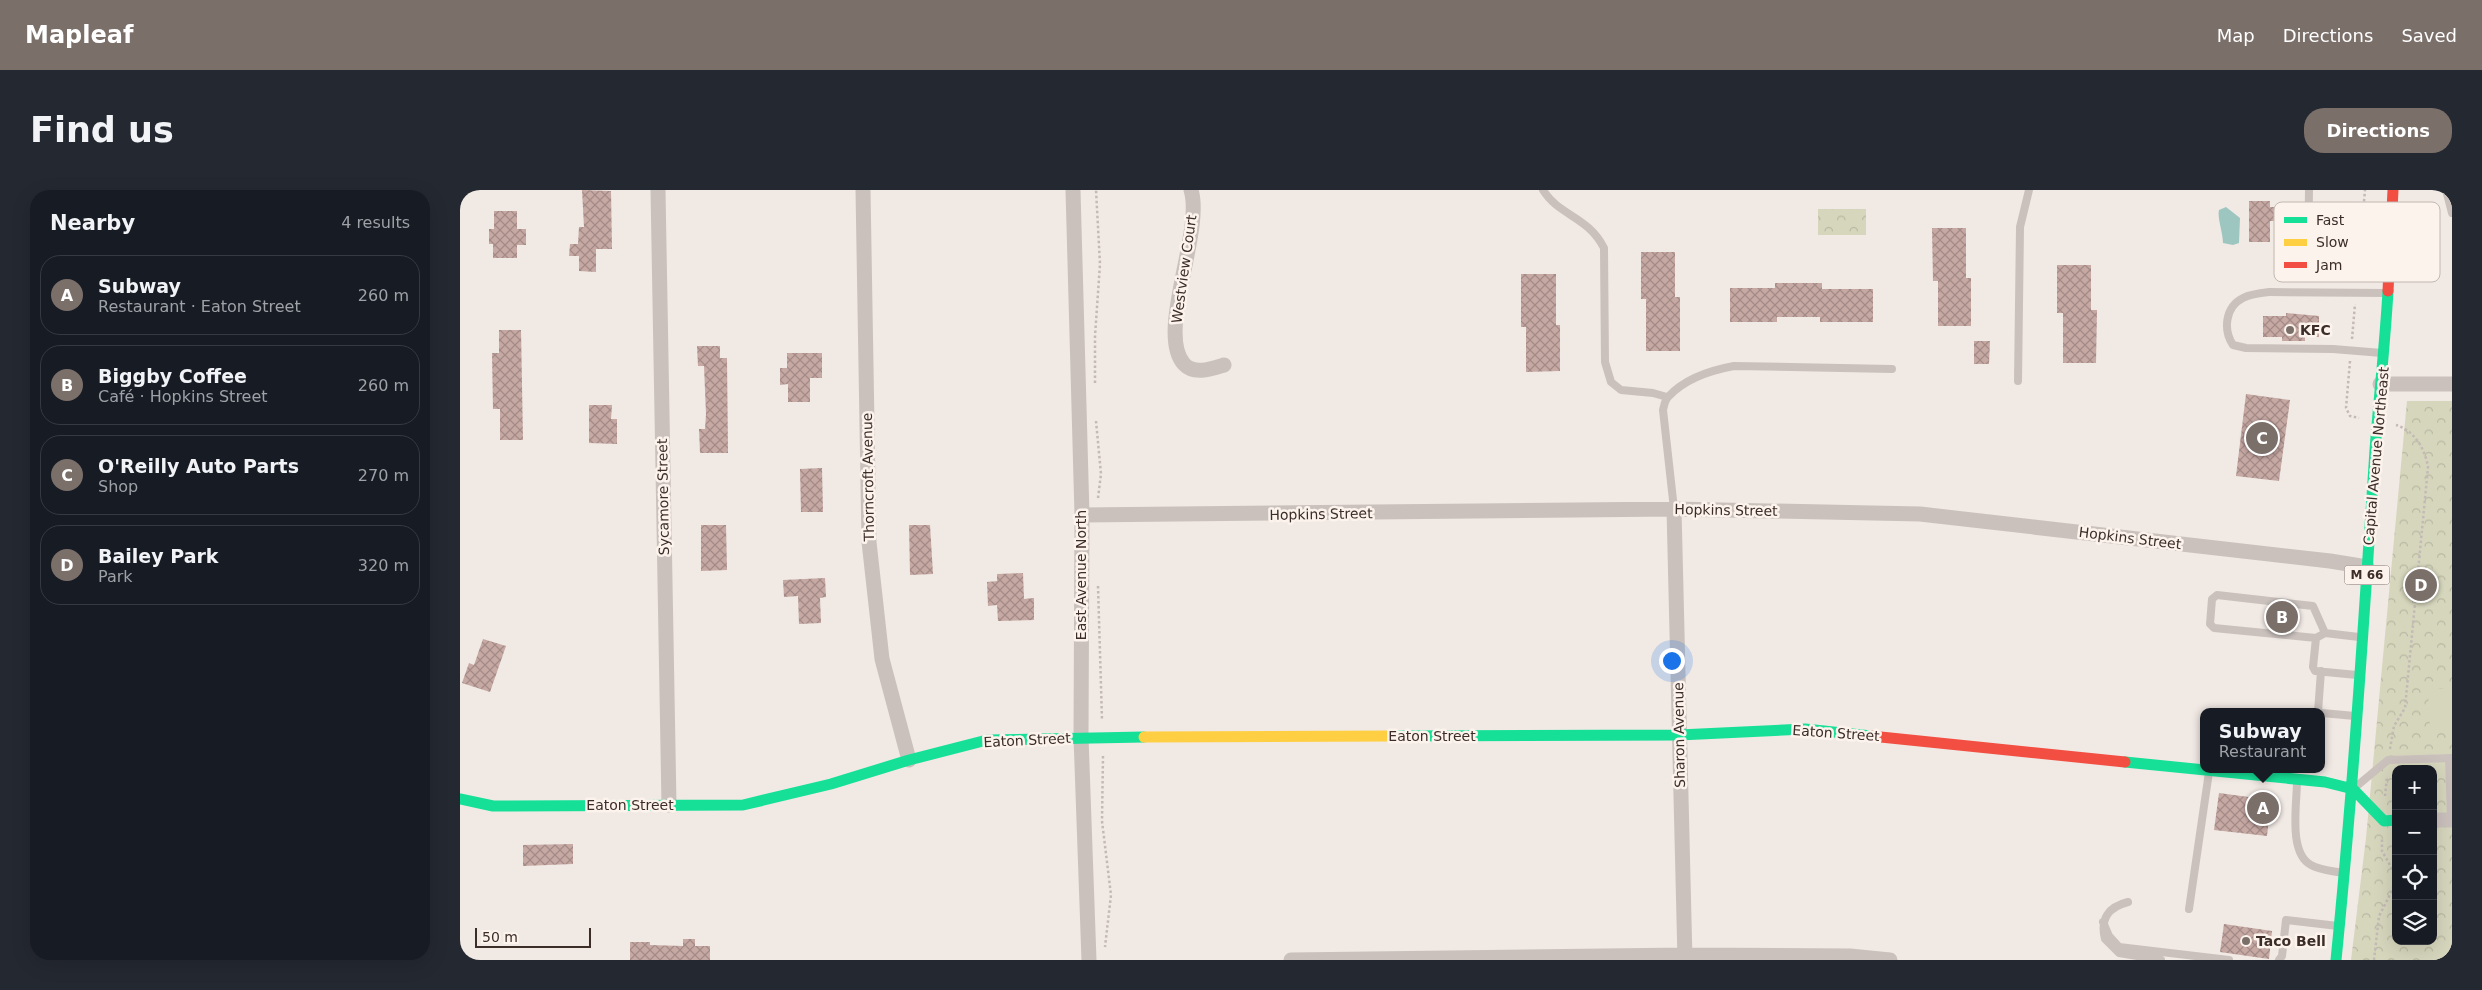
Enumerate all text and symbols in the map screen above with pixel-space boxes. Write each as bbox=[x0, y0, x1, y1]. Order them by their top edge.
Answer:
text: Mapleaf bbox=[25, 21, 133, 49]
text: Map bbox=[2217, 25, 2255, 46]
text: Directions bbox=[2283, 25, 2373, 46]
text: Saved bbox=[2401, 25, 2457, 46]
button: Directions bbox=[2304, 108, 2452, 153]
text: Find us bbox=[30, 110, 174, 150]
legend bbox=[2274, 202, 2440, 282]
text: Nearby bbox=[50, 211, 135, 235]
text: Fast bbox=[2316, 212, 2345, 228]
text: 4 results bbox=[341, 213, 410, 232]
street label: Westview Court bbox=[1168, 213, 1200, 324]
text: Slow bbox=[2316, 234, 2349, 250]
text: Jam bbox=[2315, 257, 2342, 273]
text: Subway bbox=[98, 275, 181, 297]
text: A bbox=[61, 286, 73, 305]
text: 260 m bbox=[358, 286, 409, 305]
text: Restaurant · Eaton Street bbox=[98, 297, 301, 316]
place label: KFC bbox=[2300, 322, 2331, 338]
marker: KFC bbox=[2284, 324, 2296, 336]
text: Biggby Coffee bbox=[98, 365, 247, 387]
street label: Capital Avenue Northeast bbox=[2360, 366, 2392, 546]
text: B bbox=[61, 376, 73, 395]
text: 260 m bbox=[358, 376, 409, 395]
text: Café · Hopkins Street bbox=[98, 387, 268, 406]
street label: Thorncroft Avenue bbox=[859, 413, 877, 542]
pin: C bbox=[2246, 419, 2278, 457]
street label: Sycamore Street bbox=[654, 438, 672, 555]
text: O'Reilly Auto Parts bbox=[98, 455, 299, 477]
text: C bbox=[61, 466, 73, 485]
text: 270 m bbox=[358, 466, 409, 485]
text: Shop bbox=[98, 477, 138, 496]
street label: Hopkins Street bbox=[1674, 501, 1778, 519]
street label: Hopkins Street bbox=[1269, 505, 1373, 523]
street label: East Avenue North bbox=[1073, 510, 1089, 640]
street label: Hopkins Street bbox=[2078, 524, 2183, 552]
text: Bailey Park bbox=[98, 545, 218, 567]
text: D bbox=[60, 556, 74, 575]
text: 320 m bbox=[358, 556, 409, 575]
road number: M 66 bbox=[2344, 566, 2390, 584]
pin: D bbox=[2405, 566, 2437, 604]
text: Park bbox=[98, 567, 133, 586]
pin: B bbox=[2266, 598, 2298, 636]
your location bbox=[1659, 648, 1685, 674]
street label: Sharon Avenue bbox=[1670, 682, 1688, 788]
popup bbox=[2200, 708, 2325, 773]
text: Subway bbox=[2219, 720, 2302, 742]
street label: Eaton Street bbox=[1792, 722, 1881, 744]
street label: Eaton Street bbox=[1388, 728, 1476, 744]
street label: Eaton Street bbox=[983, 730, 1072, 750]
text: Restaurant bbox=[2219, 742, 2306, 761]
map controls bbox=[2392, 765, 2437, 945]
button: + bbox=[2392, 765, 2437, 810]
pin: A bbox=[2247, 789, 2279, 827]
street label: Eaton Street bbox=[586, 797, 674, 813]
button: − bbox=[2392, 810, 2437, 855]
button: locate bbox=[2392, 855, 2437, 900]
button: layers bbox=[2392, 900, 2437, 945]
scale bar bbox=[475, 925, 591, 948]
text: 50 m bbox=[482, 929, 518, 945]
place label: Taco Bell bbox=[2256, 933, 2326, 949]
marker: Taco Bell bbox=[2240, 935, 2252, 947]

